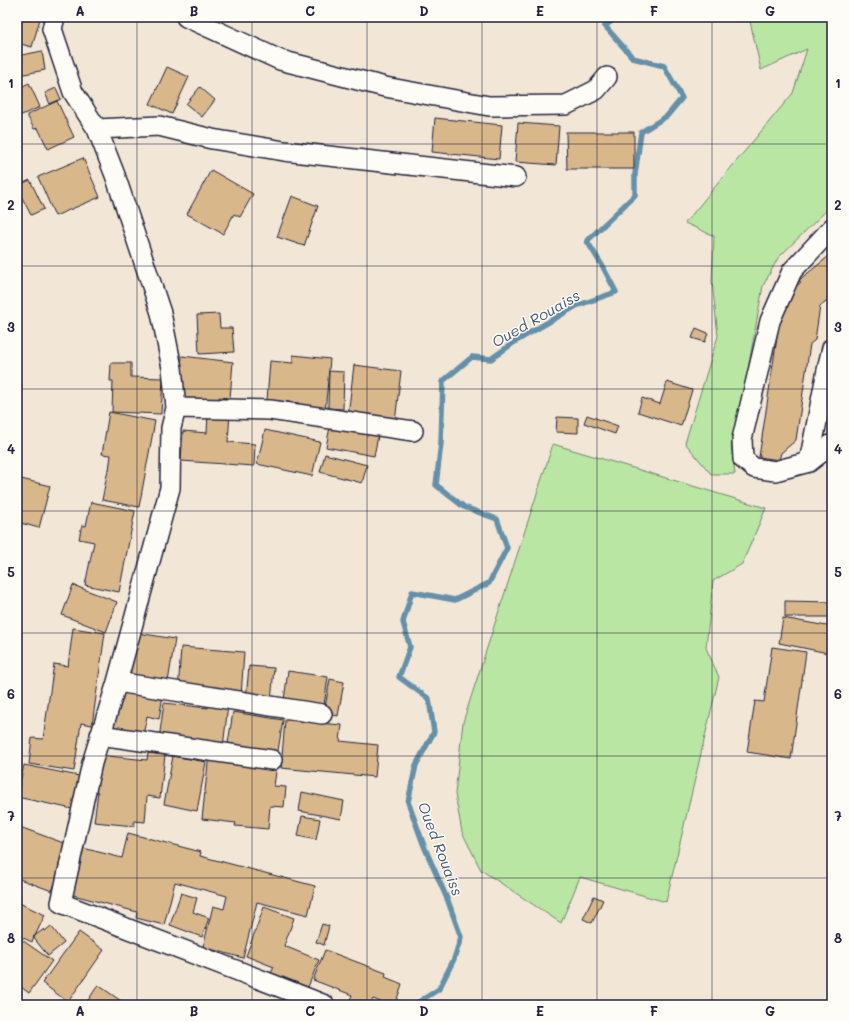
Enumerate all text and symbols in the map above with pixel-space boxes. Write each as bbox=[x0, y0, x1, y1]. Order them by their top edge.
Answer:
text: A bbox=[75, 2, 85, 19]
text: B bbox=[190, 2, 199, 19]
text: C bbox=[305, 2, 315, 19]
text: D bbox=[419, 2, 429, 19]
text: E bbox=[536, 2, 544, 19]
text: F bbox=[650, 2, 658, 19]
text: G bbox=[765, 2, 775, 19]
text: 1 bbox=[8, 74, 14, 91]
text: 1 bbox=[835, 74, 841, 91]
text: 2 bbox=[7, 196, 15, 213]
text: 2 bbox=[834, 196, 842, 213]
water label: Oued Rouaiss bbox=[488, 285, 583, 352]
text: 3 bbox=[7, 318, 15, 335]
text: 3 bbox=[834, 318, 842, 335]
text: 4 bbox=[7, 440, 15, 457]
text: 4 bbox=[834, 440, 842, 457]
text: 5 bbox=[7, 563, 15, 580]
text: 5 bbox=[834, 563, 842, 580]
text: 6 bbox=[7, 685, 15, 702]
text: 6 bbox=[834, 685, 842, 702]
water label: Oued Rouaiss bbox=[414, 799, 468, 898]
text: 7 bbox=[7, 807, 15, 824]
text: 7 bbox=[834, 807, 842, 824]
text: 8 bbox=[7, 929, 15, 946]
text: 8 bbox=[834, 929, 842, 946]
text: A bbox=[75, 1002, 85, 1019]
text: B bbox=[190, 1002, 199, 1019]
text: C bbox=[305, 1002, 315, 1019]
text: D bbox=[419, 1002, 429, 1019]
text: E bbox=[536, 1002, 544, 1019]
text: F bbox=[650, 1002, 658, 1019]
text: G bbox=[765, 1002, 775, 1019]

